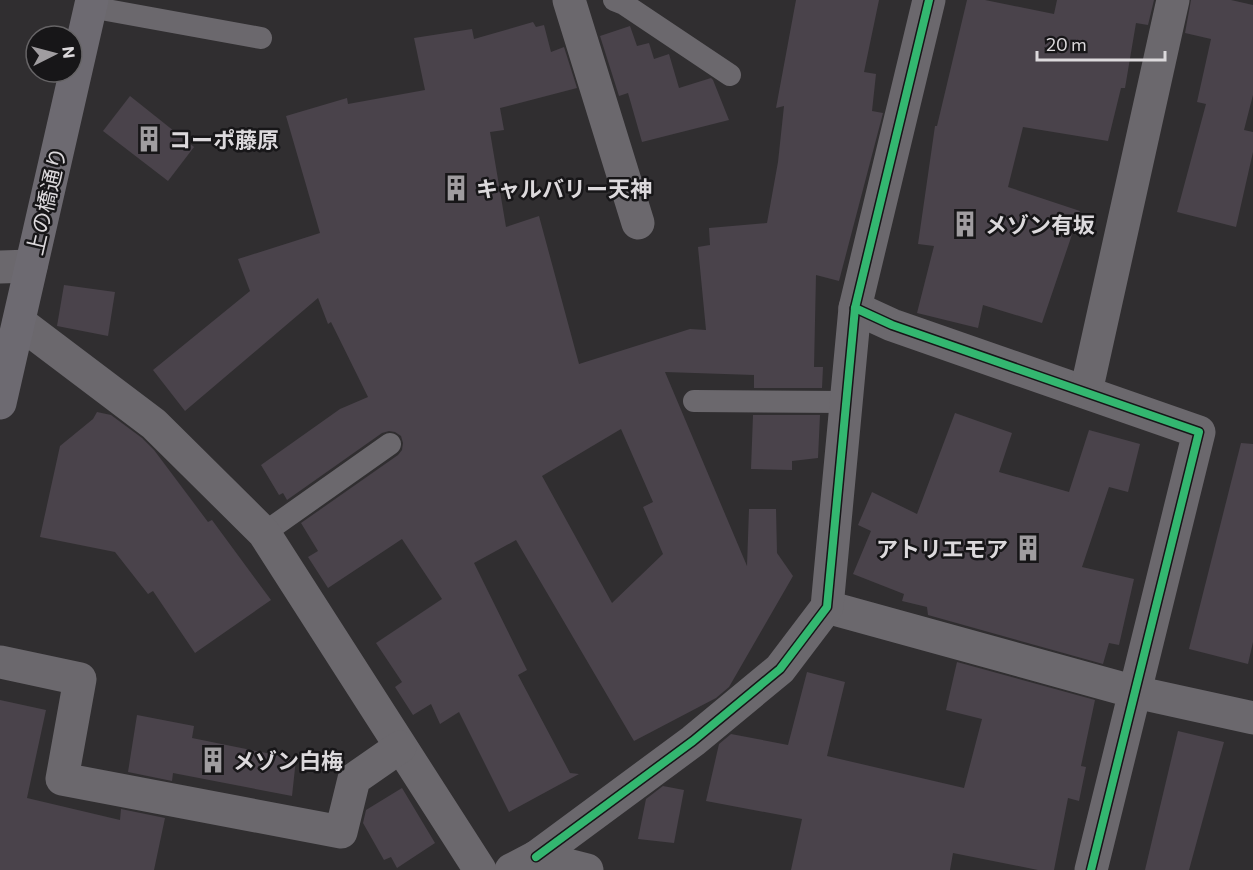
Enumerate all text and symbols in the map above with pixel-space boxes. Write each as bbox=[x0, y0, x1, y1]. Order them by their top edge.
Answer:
north arrow bbox=[24, 24, 84, 84]
scale bar bbox=[1037, 24, 1164, 62]
text: 20 m bbox=[1046, 33, 1087, 55]
text: N bbox=[59, 45, 79, 59]
building icon: コーポ藤原 bbox=[134, 124, 164, 154]
place label: コーポ藤原 bbox=[169, 126, 279, 153]
street label: 上の橋通り bbox=[20, 144, 72, 258]
building icon: キャルバリー天神 bbox=[441, 173, 471, 203]
place label: キャルバリー天神 bbox=[476, 175, 652, 202]
building icon: メゾン有坂 bbox=[950, 209, 980, 239]
place label: メゾン有坂 bbox=[985, 211, 1095, 238]
building icon: アトリエモア bbox=[1013, 533, 1043, 563]
place label: アトリエモア bbox=[876, 535, 1008, 562]
building icon: メゾン白梅 bbox=[198, 745, 228, 775]
place label: メゾン白梅 bbox=[233, 747, 343, 774]

